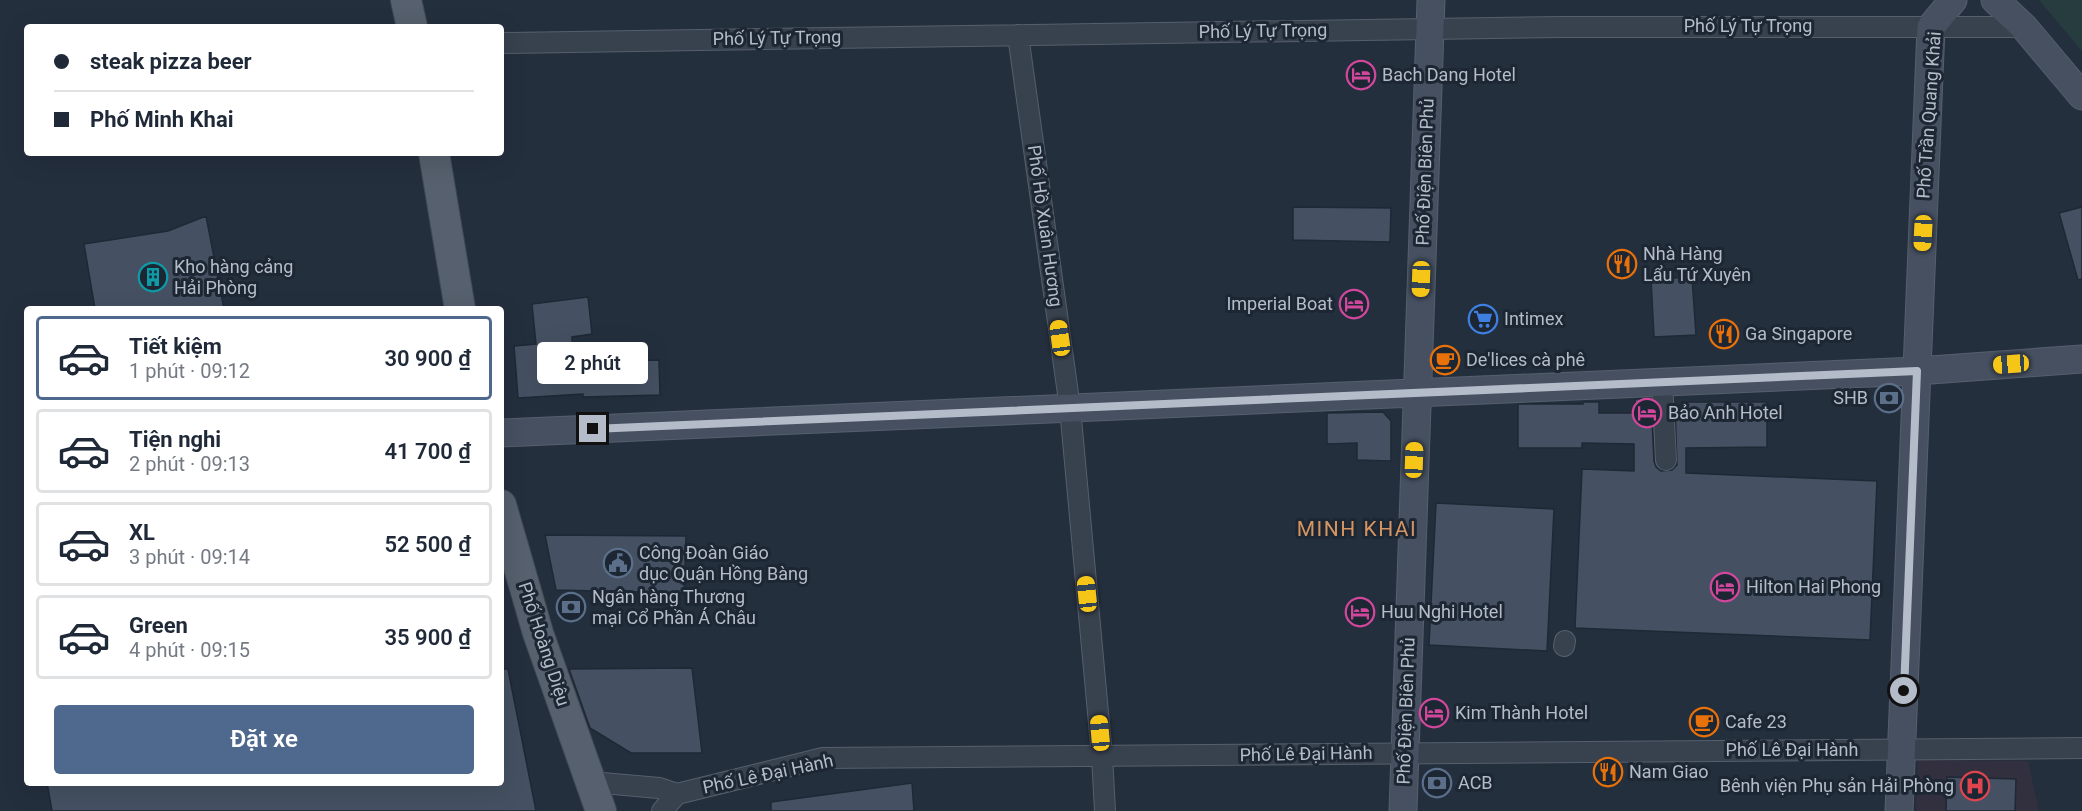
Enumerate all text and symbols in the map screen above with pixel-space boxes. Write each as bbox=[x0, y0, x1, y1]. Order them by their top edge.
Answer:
street label: Phố Lý Tự Trọng bbox=[1684, 15, 1812, 36]
street label: Phố Lý Tự Trọng bbox=[1198, 19, 1327, 42]
street label: Phố Lý Tự Trọng bbox=[712, 26, 841, 49]
street label: Phố Trần Quang Khải bbox=[1912, 31, 1945, 199]
text: steak pizza beer bbox=[90, 49, 252, 74]
hotel icon: Bach Dang Hotel bbox=[1345, 59, 1377, 91]
place label: Bach Dang Hotel bbox=[1382, 64, 1516, 85]
street label: Phố Điện Biên Phủ bbox=[1411, 98, 1438, 246]
text: Phố Minh Khai bbox=[90, 107, 234, 132]
street label: Phố Hồ Xuân Hương bbox=[1024, 144, 1067, 308]
car bbox=[1913, 215, 1933, 251]
place label: Nhà Hàng Lẩu Tứ Xuyên bbox=[1643, 243, 1751, 285]
restaurant icon: Nhà Hàng Lẩu Tứ Xuyên bbox=[1606, 248, 1638, 280]
place label: Kho hàng cảng Hải Phòng bbox=[174, 256, 293, 298]
building icon: Kho hàng cảng Hải Phòng bbox=[137, 261, 169, 293]
car bbox=[1411, 261, 1431, 297]
hotel icon: Imperial Boat bbox=[1338, 288, 1370, 320]
place label: Imperial Boat bbox=[1226, 293, 1333, 314]
supermarket icon: Intimex bbox=[1467, 303, 1499, 335]
place label: Intimex bbox=[1504, 308, 1563, 329]
restaurant icon: Ga Singapore bbox=[1708, 318, 1740, 350]
car bbox=[1049, 319, 1071, 357]
place label: Ga Singapore bbox=[1745, 323, 1852, 344]
icon: car bbox=[57, 331, 111, 385]
text: Tiết kiệm bbox=[129, 334, 222, 359]
callout: 2 phút bbox=[538, 342, 648, 384]
cafe icon: De'lices cà phê bbox=[1429, 344, 1461, 376]
text: 30 900 ₫ bbox=[385, 346, 471, 371]
place label: De'lices cà phê bbox=[1466, 349, 1585, 370]
text: 2 phút bbox=[564, 351, 621, 375]
car bbox=[1992, 354, 2030, 374]
text: 1 phút · 09:12 bbox=[129, 359, 250, 383]
bank icon: SHB bbox=[1873, 382, 1905, 414]
place label: SHB bbox=[1833, 387, 1868, 408]
hotel icon: Bảo Anh Hotel bbox=[1631, 397, 1663, 429]
place label: Bảo Anh Hotel bbox=[1668, 402, 1783, 423]
route end bbox=[579, 415, 606, 442]
icon: car bbox=[57, 424, 111, 478]
text: Tiện nghi bbox=[129, 427, 221, 452]
text: 41 700 ₫ bbox=[385, 439, 471, 464]
car bbox=[1404, 442, 1424, 478]
text: 2 phút · 09:13 bbox=[129, 452, 250, 476]
icon: car bbox=[57, 517, 111, 571]
district label: MINH KHAI bbox=[1297, 517, 1417, 541]
text: XL bbox=[129, 520, 155, 545]
text: 52 500 ₫ bbox=[385, 532, 471, 557]
place label: Công Đoàn Giáo dục Quận Hồng Bàng bbox=[639, 542, 808, 584]
text: 3 phút · 09:14 bbox=[129, 545, 250, 569]
public building icon: Công Đoàn Giáo dục Quận Hồng Bàng bbox=[602, 547, 634, 579]
hotel icon: Hilton Hai Phong bbox=[1709, 571, 1741, 603]
car bbox=[1076, 575, 1098, 613]
place label: Hilton Hai Phong bbox=[1746, 576, 1881, 597]
street label: Phố Hoàng Diệu bbox=[515, 579, 574, 708]
place label: Ngân hàng Thương mại Cổ Phần Á Châu bbox=[592, 586, 756, 628]
bank icon: Ngân hàng Thương mại Cổ Phần Á Châu bbox=[555, 591, 587, 623]
hotel icon: Huu Nghi Hotel bbox=[1344, 596, 1376, 628]
place label: Huu Nghi Hotel bbox=[1381, 601, 1503, 622]
icon: car bbox=[57, 610, 111, 664]
text: Green bbox=[129, 613, 188, 638]
text: 35 900 ₫ bbox=[385, 625, 471, 650]
street label: Phố Điện Biên Phủ bbox=[1392, 637, 1419, 785]
text: 4 phút · 09:15 bbox=[129, 638, 250, 662]
route start bbox=[1890, 677, 1917, 704]
hotel icon: Kim Thành Hotel bbox=[1418, 697, 1450, 729]
place label: Kim Thành Hotel bbox=[1455, 702, 1588, 723]
button: Đặt xe bbox=[54, 705, 474, 774]
cafe icon: Cafe 23 bbox=[1688, 706, 1720, 738]
place label: Cafe 23 bbox=[1725, 711, 1787, 732]
car bbox=[1089, 714, 1111, 752]
street label: Phố Lê Đại Hành bbox=[1726, 739, 1858, 760]
street label: Phố Lê Đại Hành bbox=[1239, 742, 1373, 765]
street label: Phố Lê Đại Hành bbox=[701, 749, 835, 798]
restaurant icon: Nam Giao bbox=[1592, 756, 1624, 788]
place label: Nam Giao bbox=[1629, 761, 1709, 782]
bank icon: ACB bbox=[1421, 767, 1453, 799]
hospital icon: Bênh viện Phụ sản Hải Phòng bbox=[1959, 770, 1991, 802]
place label: ACB bbox=[1458, 772, 1493, 793]
place label: Bênh viện Phụ sản Hải Phòng bbox=[1720, 775, 1954, 796]

